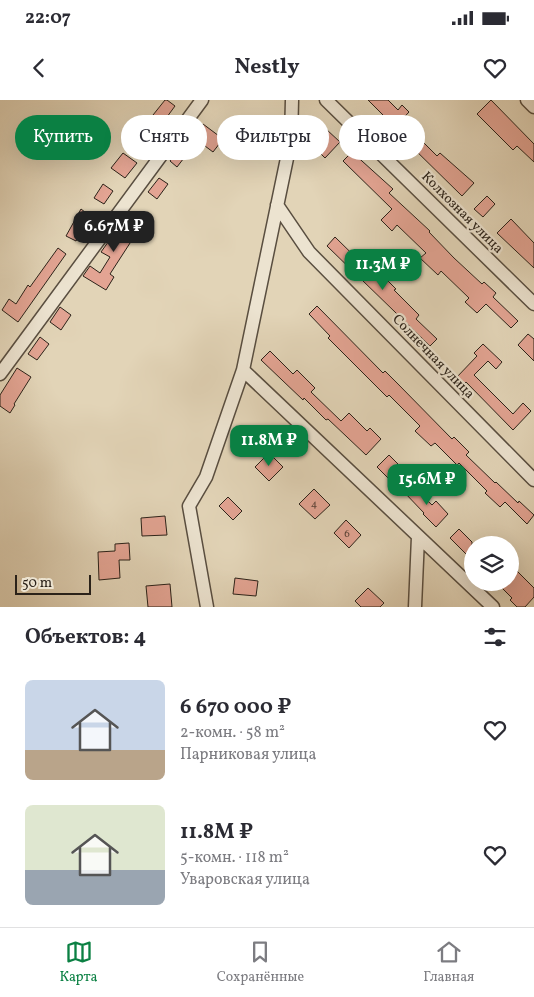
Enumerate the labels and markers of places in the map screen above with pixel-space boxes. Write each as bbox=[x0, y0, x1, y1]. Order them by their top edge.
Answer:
pin: 6.67M ₽ bbox=[68, 210, 160, 253]
pin: 11.3M ₽ bbox=[337, 248, 429, 291]
pin: 11.8M ₽ bbox=[223, 424, 315, 467]
pin: 15.6M ₽ bbox=[381, 464, 473, 506]

